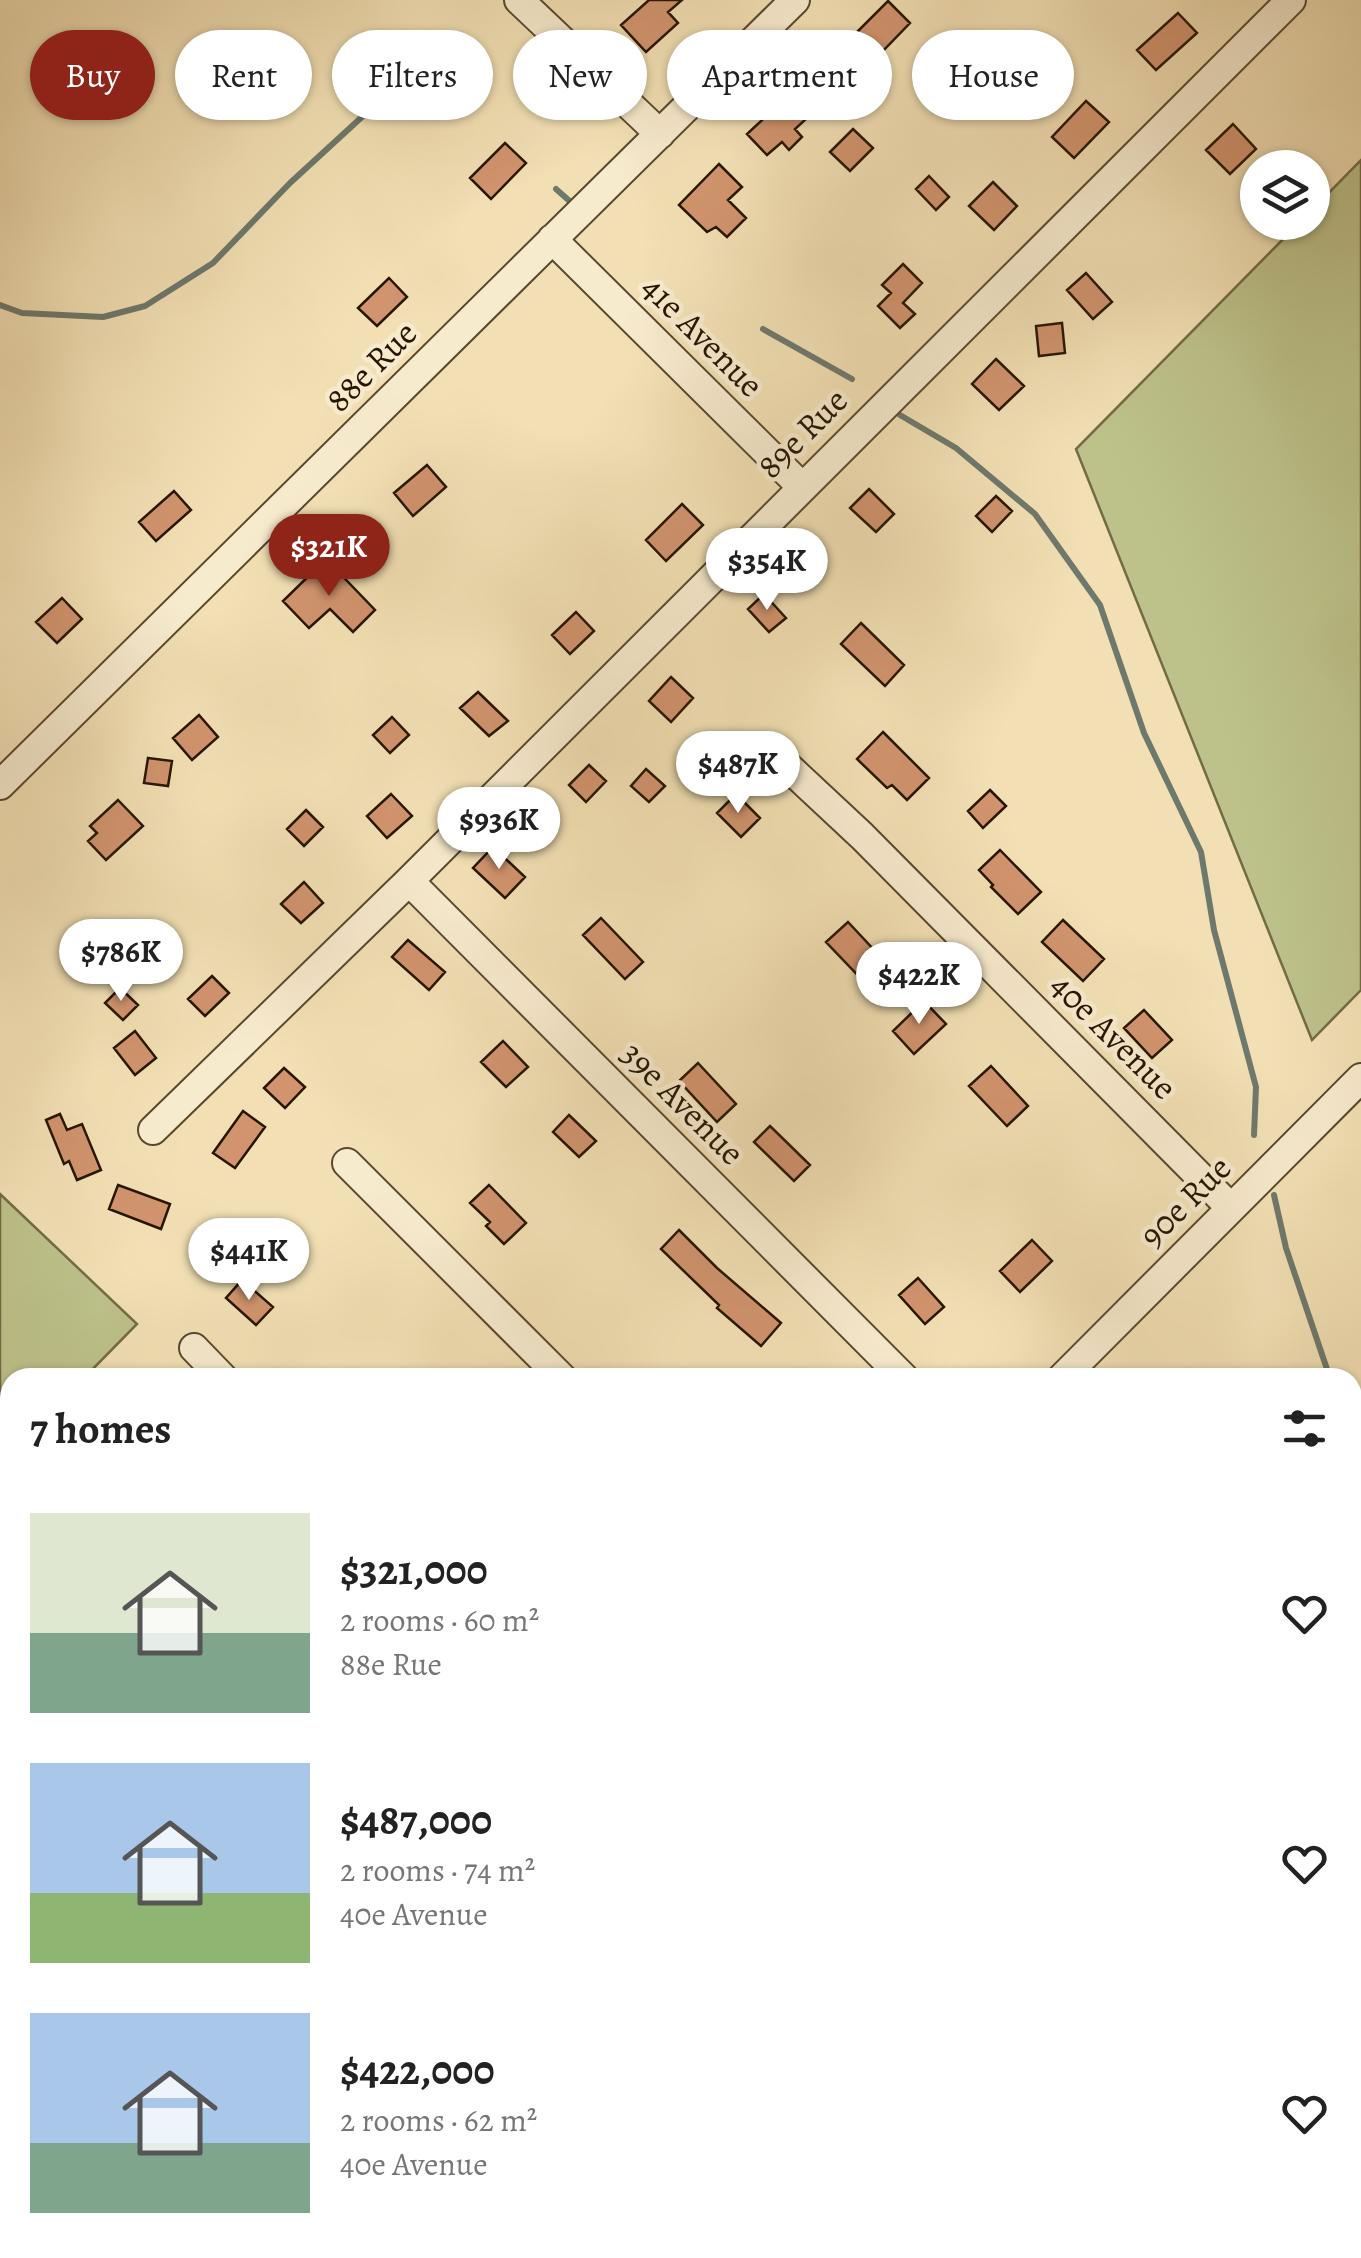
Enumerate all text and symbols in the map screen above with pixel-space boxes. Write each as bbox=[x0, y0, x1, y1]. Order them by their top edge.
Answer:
chip: Buy bbox=[30, 30, 155, 120]
chip: Rent bbox=[175, 30, 312, 120]
chip: Filters bbox=[332, 30, 493, 120]
chip: New bbox=[513, 30, 647, 120]
chip: Apartment bbox=[667, 30, 892, 120]
chip: House bbox=[912, 30, 1074, 120]
map controls bbox=[1240, 150, 1330, 240]
button: layers bbox=[1240, 150, 1330, 240]
street label: 41e Avenue bbox=[631, 264, 775, 408]
street label: 88e Rue bbox=[315, 310, 427, 422]
street label: 89e Rue bbox=[746, 377, 858, 489]
pin: $321K bbox=[259, 514, 399, 599]
text: $321K bbox=[291, 524, 367, 568]
pin: $354K bbox=[697, 528, 837, 613]
text: $354K bbox=[728, 538, 806, 582]
pin: $487K bbox=[668, 731, 808, 816]
text: $487K bbox=[698, 741, 778, 785]
pin: $936K bbox=[429, 787, 569, 872]
text: $936K bbox=[459, 797, 539, 841]
pin: $786K bbox=[51, 919, 191, 1004]
text: $786K bbox=[81, 929, 161, 973]
pin: $422K bbox=[849, 942, 989, 1027]
text: $422K bbox=[878, 952, 960, 996]
street label: 40e Avenue bbox=[1040, 962, 1188, 1110]
street label: 39e Avenue bbox=[610, 1030, 756, 1176]
street label: 90e Rue bbox=[1128, 1144, 1242, 1258]
pin: $441K bbox=[179, 1218, 319, 1303]
text: $441K bbox=[210, 1228, 288, 1272]
text: 7 homes bbox=[30, 1400, 171, 1457]
icon: filters bbox=[1277, 1401, 1332, 1456]
text: $321,000 bbox=[340, 1541, 488, 1598]
icon: home bbox=[110, 1553, 230, 1673]
icon: heart bbox=[1277, 1586, 1332, 1641]
text: 2 rooms · 60 m² bbox=[340, 1598, 539, 1642]
text: 88e Rue bbox=[340, 1642, 442, 1686]
text: $487,000 bbox=[340, 1791, 492, 1848]
icon: home bbox=[110, 1803, 230, 1923]
icon: heart bbox=[1277, 1836, 1332, 1891]
text: 2 rooms · 74 m² bbox=[340, 1848, 535, 1892]
text: 40e Avenue bbox=[340, 1892, 488, 1936]
text: $422,000 bbox=[340, 2041, 495, 2098]
icon: home bbox=[110, 2053, 230, 2173]
icon: heart bbox=[1277, 2086, 1332, 2141]
text: 2 rooms · 62 m² bbox=[340, 2098, 537, 2142]
text: 40e Avenue bbox=[340, 2142, 488, 2186]

